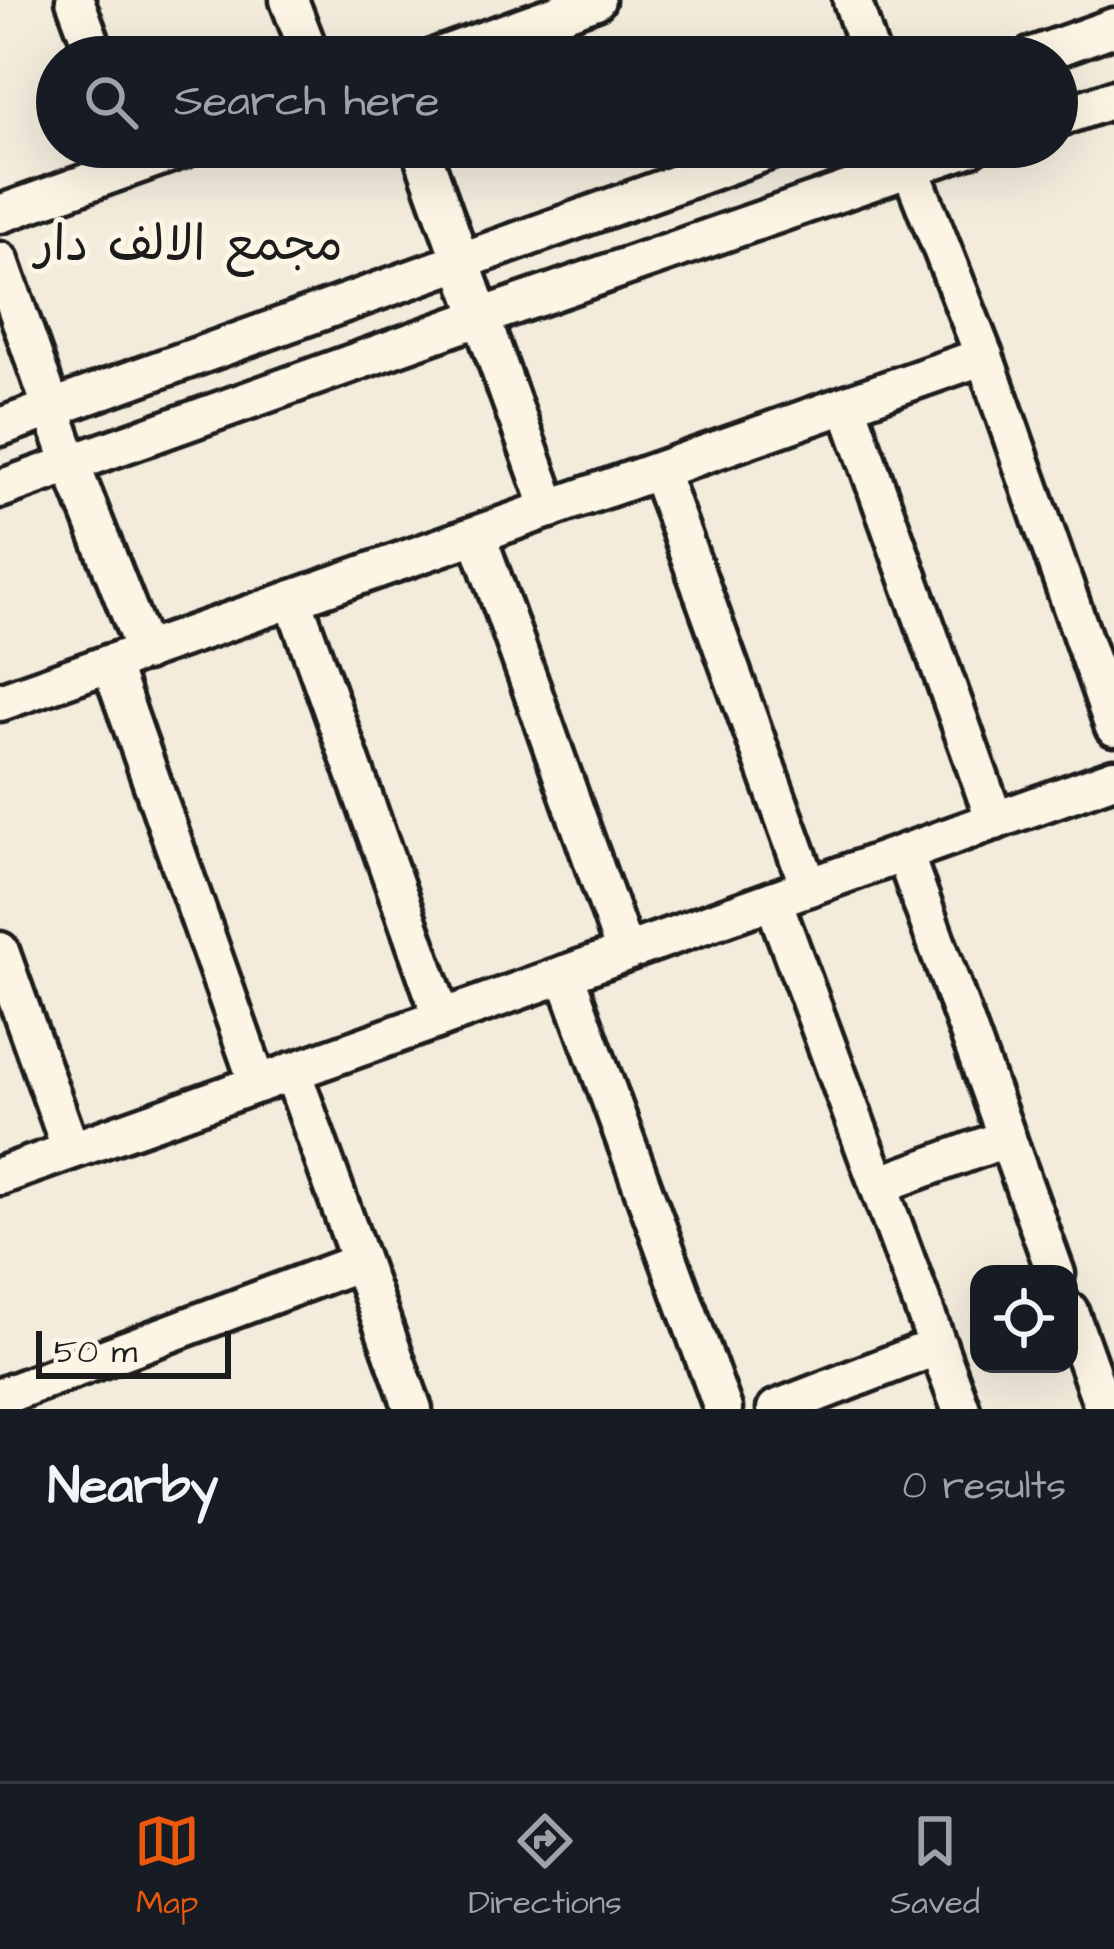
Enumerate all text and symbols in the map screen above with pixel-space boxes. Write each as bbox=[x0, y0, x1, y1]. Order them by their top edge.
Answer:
search box bbox=[36, 36, 1078, 168]
icon: search bbox=[78, 69, 144, 135]
text: Search here bbox=[174, 71, 440, 133]
district label: مجمع الالف دار bbox=[31, 212, 343, 278]
map controls bbox=[970, 1265, 1078, 1373]
button: locate bbox=[970, 1265, 1078, 1373]
scale bar bbox=[36, 1325, 231, 1378]
text: 50 m bbox=[54, 1329, 137, 1375]
text: Nearby bbox=[48, 1452, 218, 1523]
text: 0 results bbox=[902, 1460, 1066, 1514]
tab: Map bbox=[134, 1808, 200, 1926]
tab: Directions bbox=[468, 1808, 622, 1926]
tab: Saved bbox=[890, 1808, 980, 1926]

